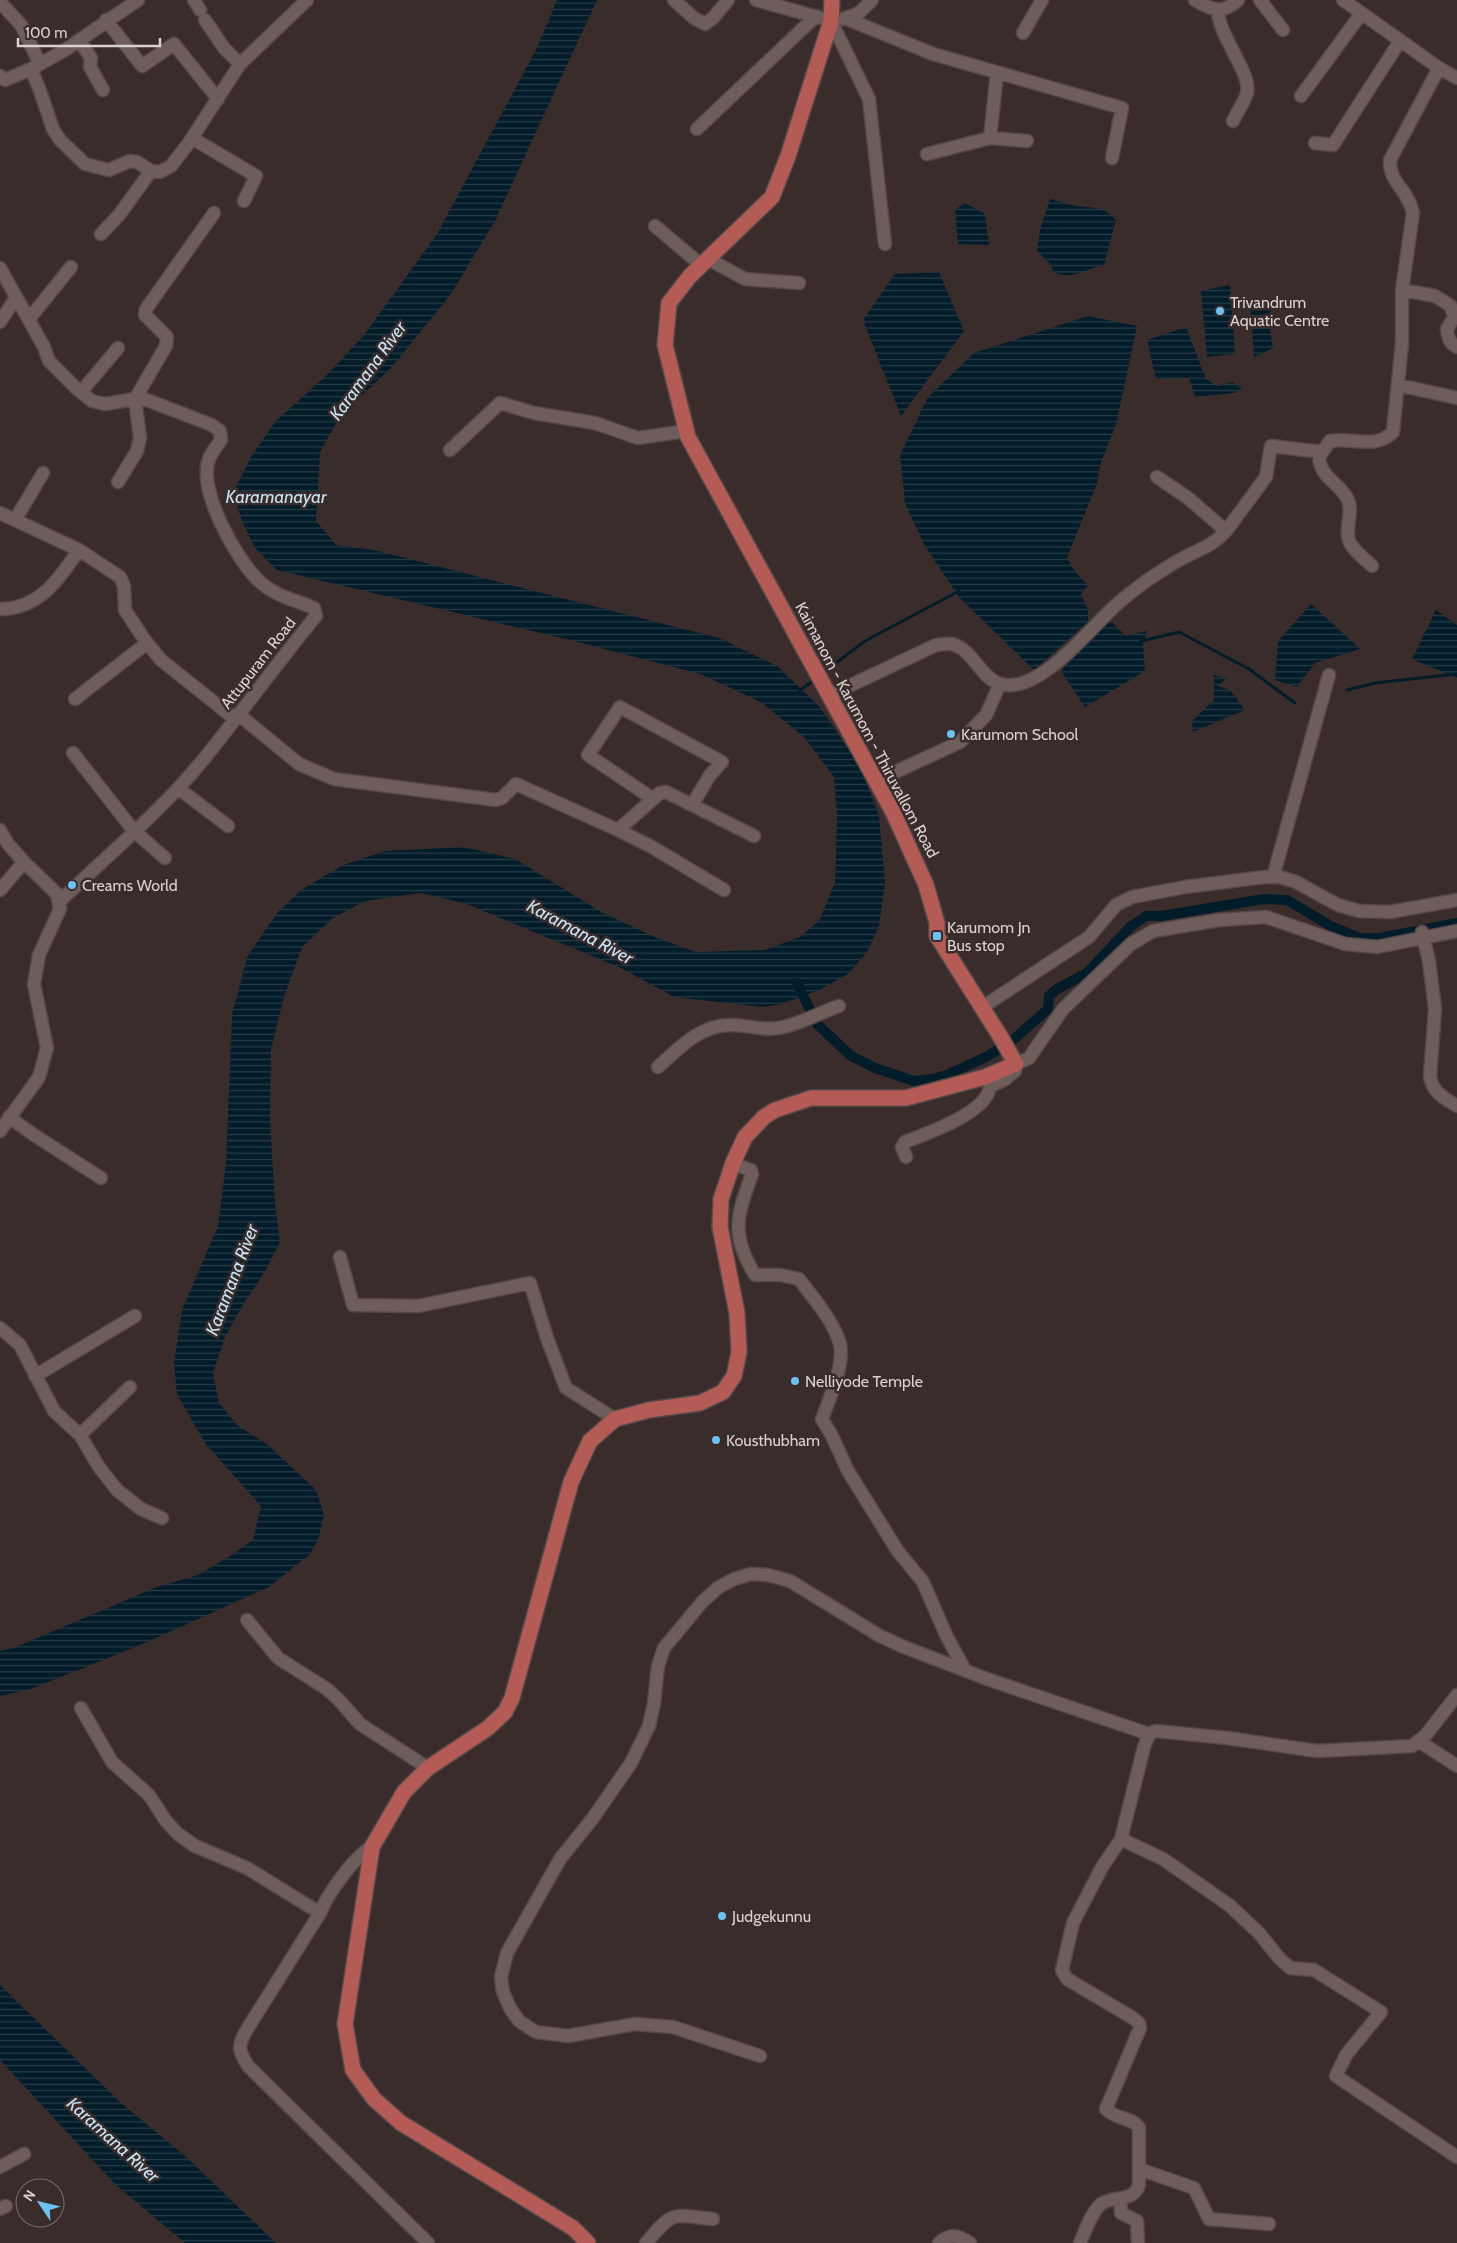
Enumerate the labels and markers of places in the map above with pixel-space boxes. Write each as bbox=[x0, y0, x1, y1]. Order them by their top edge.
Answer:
place label: Trivandrum Aquatic Centre bbox=[1230, 293, 1329, 330]
marker: Trivandrum Aquatic Centre bbox=[1214, 305, 1226, 317]
place label: Karumom School bbox=[961, 725, 1079, 744]
marker: Karumom School bbox=[945, 728, 957, 740]
place label: Creams World bbox=[82, 876, 178, 895]
marker: Creams World bbox=[66, 879, 78, 891]
place label: Karumom Jn Bus stop bbox=[947, 918, 1031, 955]
marker: Karumom Jn Bus stop bbox=[931, 930, 943, 942]
place label: Nelliyode Temple bbox=[805, 1372, 923, 1391]
marker: Nelliyode Temple bbox=[789, 1375, 801, 1387]
place label: Kousthubham bbox=[726, 1431, 820, 1450]
marker: Kousthubham bbox=[710, 1434, 722, 1446]
place label: Judgekunnu bbox=[731, 1907, 811, 1926]
marker: Judgekunnu bbox=[716, 1910, 728, 1922]

